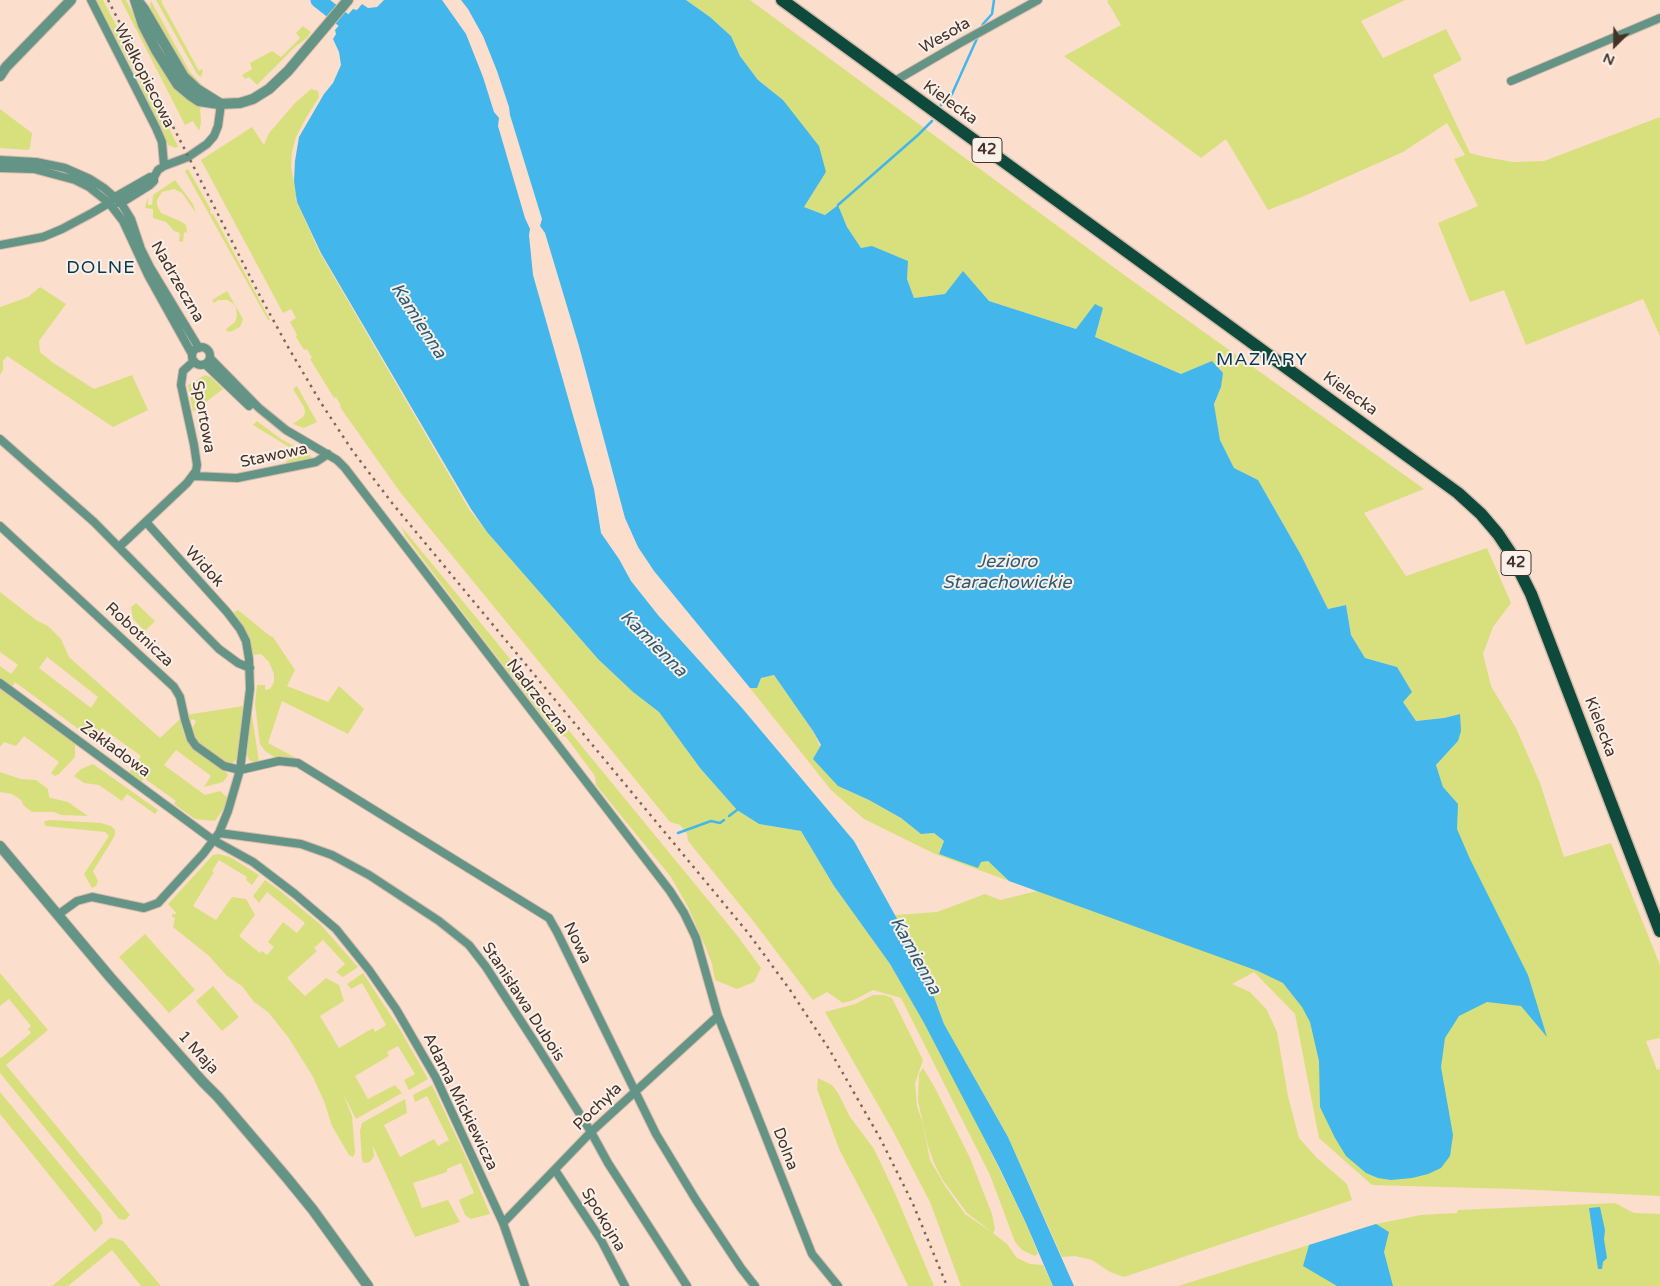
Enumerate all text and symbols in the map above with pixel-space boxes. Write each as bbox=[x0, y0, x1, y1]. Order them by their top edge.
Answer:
street label: Wesoła bbox=[916, 14, 974, 58]
north arrow bbox=[1590, 20, 1640, 70]
street label: Wielkopiecowa bbox=[110, 21, 178, 131]
text: N bbox=[1600, 49, 1617, 69]
street label: Kielecka bbox=[919, 77, 981, 129]
road number: 42 bbox=[972, 138, 1002, 162]
street label: Nadrzeczna bbox=[146, 238, 208, 326]
district label: DOLNE bbox=[66, 257, 136, 279]
water label: Kamienna bbox=[386, 279, 450, 363]
district label: MAZIARY bbox=[1215, 349, 1309, 371]
street label: Kielecka bbox=[1319, 368, 1381, 420]
street label: Sportowa bbox=[187, 379, 219, 455]
street label: Stawowa bbox=[239, 440, 309, 472]
street label: Widok bbox=[180, 543, 228, 591]
road number: 42 bbox=[1501, 550, 1531, 576]
water label: Jezioro Starachowickie bbox=[943, 551, 1071, 594]
street label: Robotnicza bbox=[101, 599, 177, 671]
water label: Kamienna bbox=[615, 606, 691, 682]
street label: Nadrzeczna bbox=[502, 656, 572, 738]
street label: Kielecka bbox=[1580, 694, 1620, 760]
street label: Zakładowa bbox=[76, 718, 154, 782]
water label: Kamienna bbox=[885, 913, 945, 999]
street label: Nowa bbox=[559, 919, 595, 967]
street label: Stanisława Dubois bbox=[477, 939, 569, 1065]
street label: 1 Maja bbox=[174, 1027, 222, 1079]
street label: Adama Mickiewicza bbox=[418, 1030, 502, 1174]
street label: Pochyła bbox=[570, 1079, 626, 1135]
street label: Dolna bbox=[768, 1125, 802, 1173]
street label: Spokojna bbox=[577, 1185, 629, 1255]

